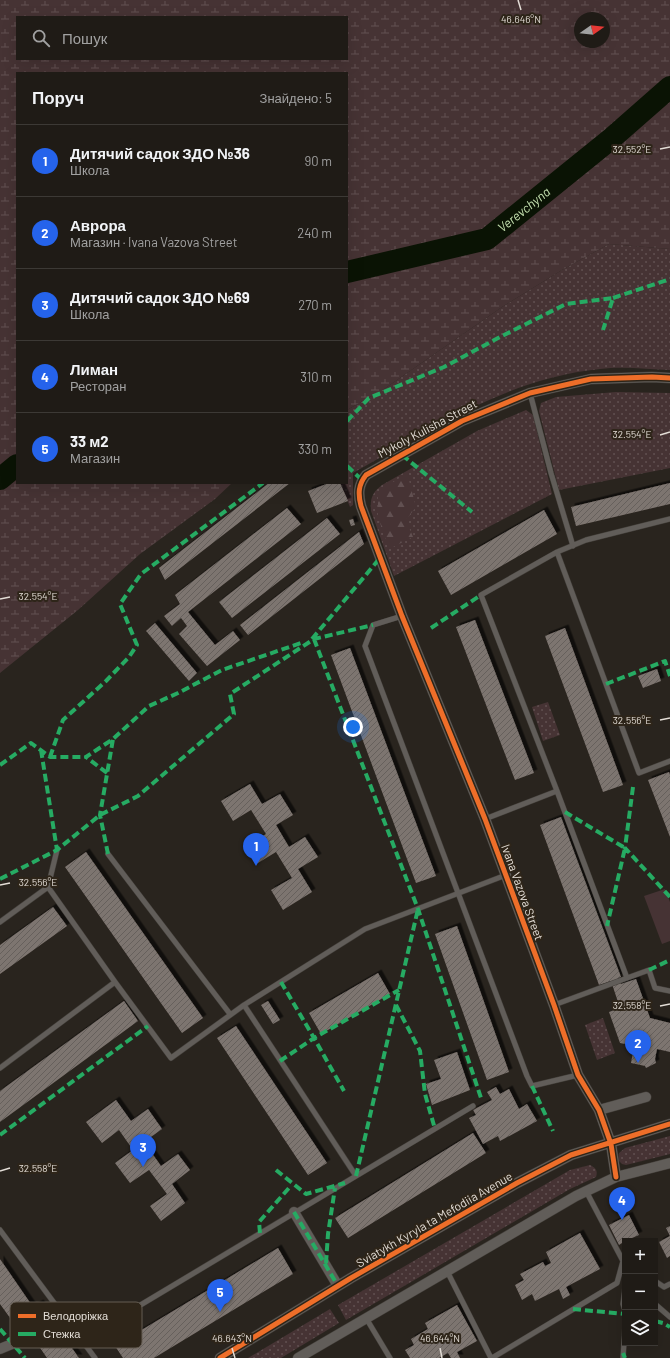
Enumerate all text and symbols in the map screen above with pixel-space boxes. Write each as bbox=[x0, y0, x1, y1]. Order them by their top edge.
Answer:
north arrow bbox=[574, 12, 610, 48]
text: 46.646°N bbox=[501, 13, 541, 25]
search box bbox=[16, 16, 348, 60]
icon: search bbox=[30, 27, 52, 49]
text: Пошук bbox=[62, 29, 107, 47]
text: Поруч bbox=[32, 87, 84, 107]
text: Знайдено: 5 bbox=[260, 90, 332, 106]
text: 32.552°E bbox=[613, 143, 651, 155]
text: Дитячий садок ЗДО №36 bbox=[70, 144, 250, 162]
text: 1 bbox=[43, 153, 47, 169]
text: 90 m bbox=[305, 153, 332, 169]
text: Школа bbox=[70, 162, 110, 178]
water label: Verevchyna bbox=[494, 183, 553, 235]
text: Аврора bbox=[70, 216, 126, 234]
text: 2 bbox=[41, 225, 49, 241]
text: 240 m bbox=[297, 225, 332, 241]
text: Магазин · Ivana Vazova Street bbox=[70, 234, 237, 250]
text: Дитячий садок ЗДО №69 bbox=[70, 288, 250, 306]
text: 3 bbox=[41, 297, 49, 313]
text: 270 m bbox=[298, 297, 332, 313]
text: Школа bbox=[70, 306, 110, 322]
text: Лиман bbox=[70, 360, 118, 378]
text: 4 bbox=[41, 369, 49, 385]
text: 310 m bbox=[300, 369, 332, 385]
text: Ресторан bbox=[70, 378, 127, 394]
street label: Mykoly Kulisha Street bbox=[375, 396, 479, 460]
text: 32.554°E bbox=[613, 428, 651, 440]
text: 33 м2 bbox=[70, 432, 109, 450]
text: 5 bbox=[41, 441, 49, 457]
text: 330 m bbox=[298, 441, 332, 457]
text: Магазин bbox=[70, 450, 120, 466]
text: 32.554°E bbox=[19, 590, 57, 602]
text: 32.556°E bbox=[613, 714, 651, 726]
your location bbox=[343, 717, 363, 737]
pin: 1 bbox=[243, 833, 269, 866]
street label: Ivana Vazova Street bbox=[499, 842, 547, 942]
text: 32.556°E bbox=[19, 876, 57, 888]
text: 32.558°E bbox=[613, 999, 651, 1011]
pin: 2 bbox=[625, 1030, 651, 1063]
pin: 3 bbox=[130, 1134, 156, 1167]
text: 32.558°E bbox=[19, 1162, 57, 1174]
street label: Sviatykh Kyryla ta Mefodiia Avenue bbox=[353, 1168, 515, 1270]
pin: 4 bbox=[609, 1187, 635, 1220]
map controls bbox=[622, 1238, 658, 1346]
button: + bbox=[622, 1238, 658, 1274]
button: − bbox=[622, 1274, 658, 1310]
pin: 5 bbox=[207, 1279, 233, 1312]
legend bbox=[10, 1302, 142, 1348]
text: Велодоріжка bbox=[43, 1309, 109, 1322]
button: layers bbox=[622, 1310, 658, 1346]
text: Стежка bbox=[43, 1327, 81, 1340]
text: 46.643°N bbox=[212, 1332, 252, 1344]
text: 46.644°N bbox=[420, 1332, 460, 1344]

